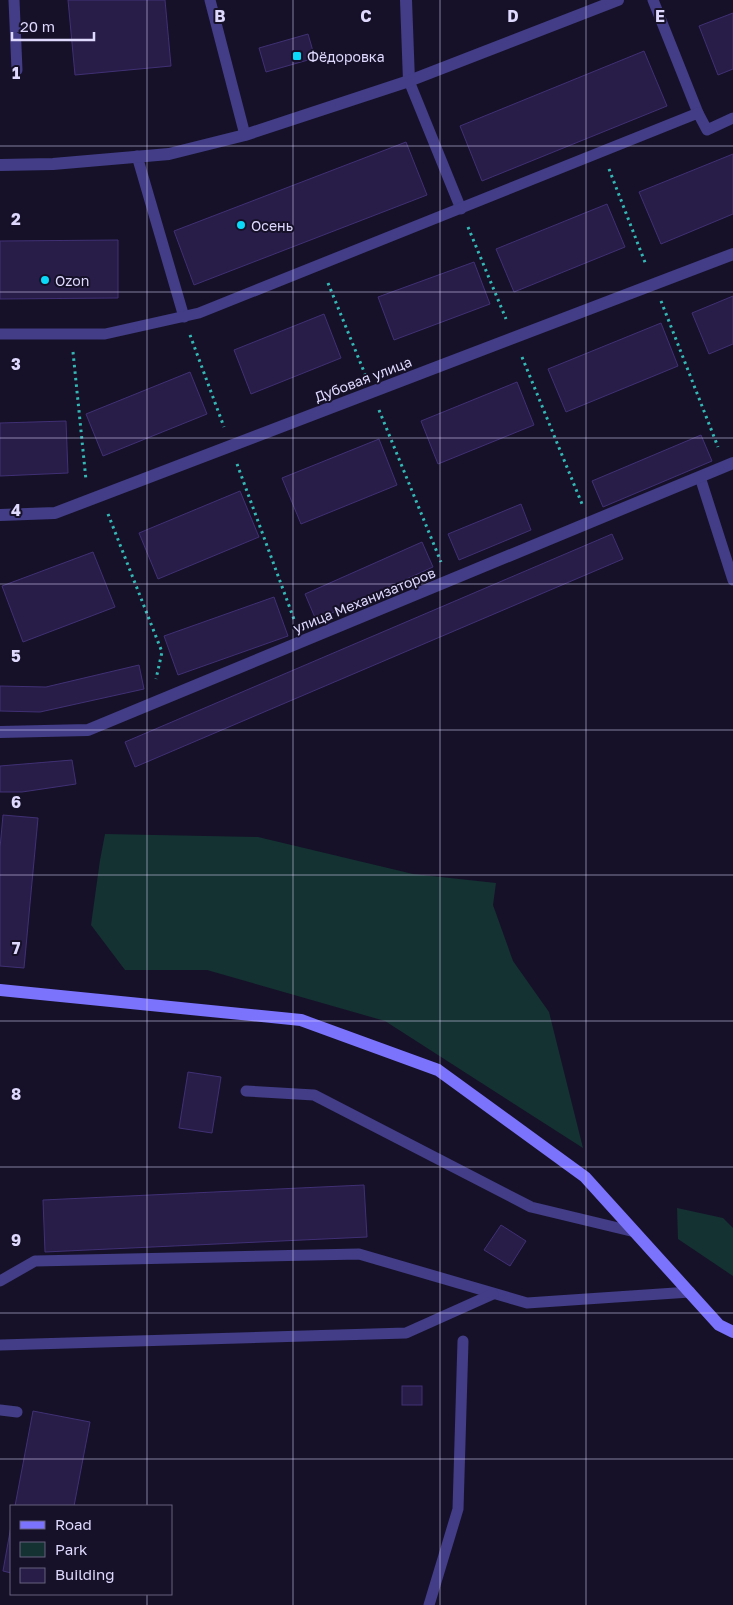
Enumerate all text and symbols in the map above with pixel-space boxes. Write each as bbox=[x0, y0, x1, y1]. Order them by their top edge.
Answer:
text: B bbox=[214, 6, 226, 26]
text: C bbox=[360, 6, 372, 26]
text: D bbox=[507, 6, 519, 26]
text: E bbox=[655, 6, 665, 26]
scale bar bbox=[12, 10, 95, 42]
text: 20 m bbox=[20, 17, 55, 35]
place label: Фёдоровка bbox=[307, 48, 385, 65]
marker: Фёдоровка bbox=[291, 50, 303, 62]
text: 1 bbox=[12, 63, 20, 83]
text: 2 bbox=[11, 209, 21, 229]
place label: Осень bbox=[251, 217, 293, 234]
marker: Осень bbox=[235, 219, 247, 231]
place label: Ozon bbox=[55, 272, 89, 289]
marker: Ozon bbox=[39, 274, 51, 286]
street label: Дубовая улица bbox=[312, 353, 414, 405]
text: 3 bbox=[11, 354, 21, 374]
text: 4 bbox=[11, 500, 21, 520]
street label: улица Механизаторов bbox=[290, 564, 438, 636]
text: 5 bbox=[11, 646, 21, 666]
text: 6 bbox=[11, 792, 21, 812]
text: 7 bbox=[12, 938, 21, 958]
text: 8 bbox=[11, 1084, 21, 1104]
text: 9 bbox=[11, 1230, 21, 1250]
legend bbox=[10, 1505, 172, 1595]
text: Road bbox=[55, 1515, 92, 1533]
text: Park bbox=[55, 1540, 88, 1558]
text: Building bbox=[55, 1565, 115, 1583]

